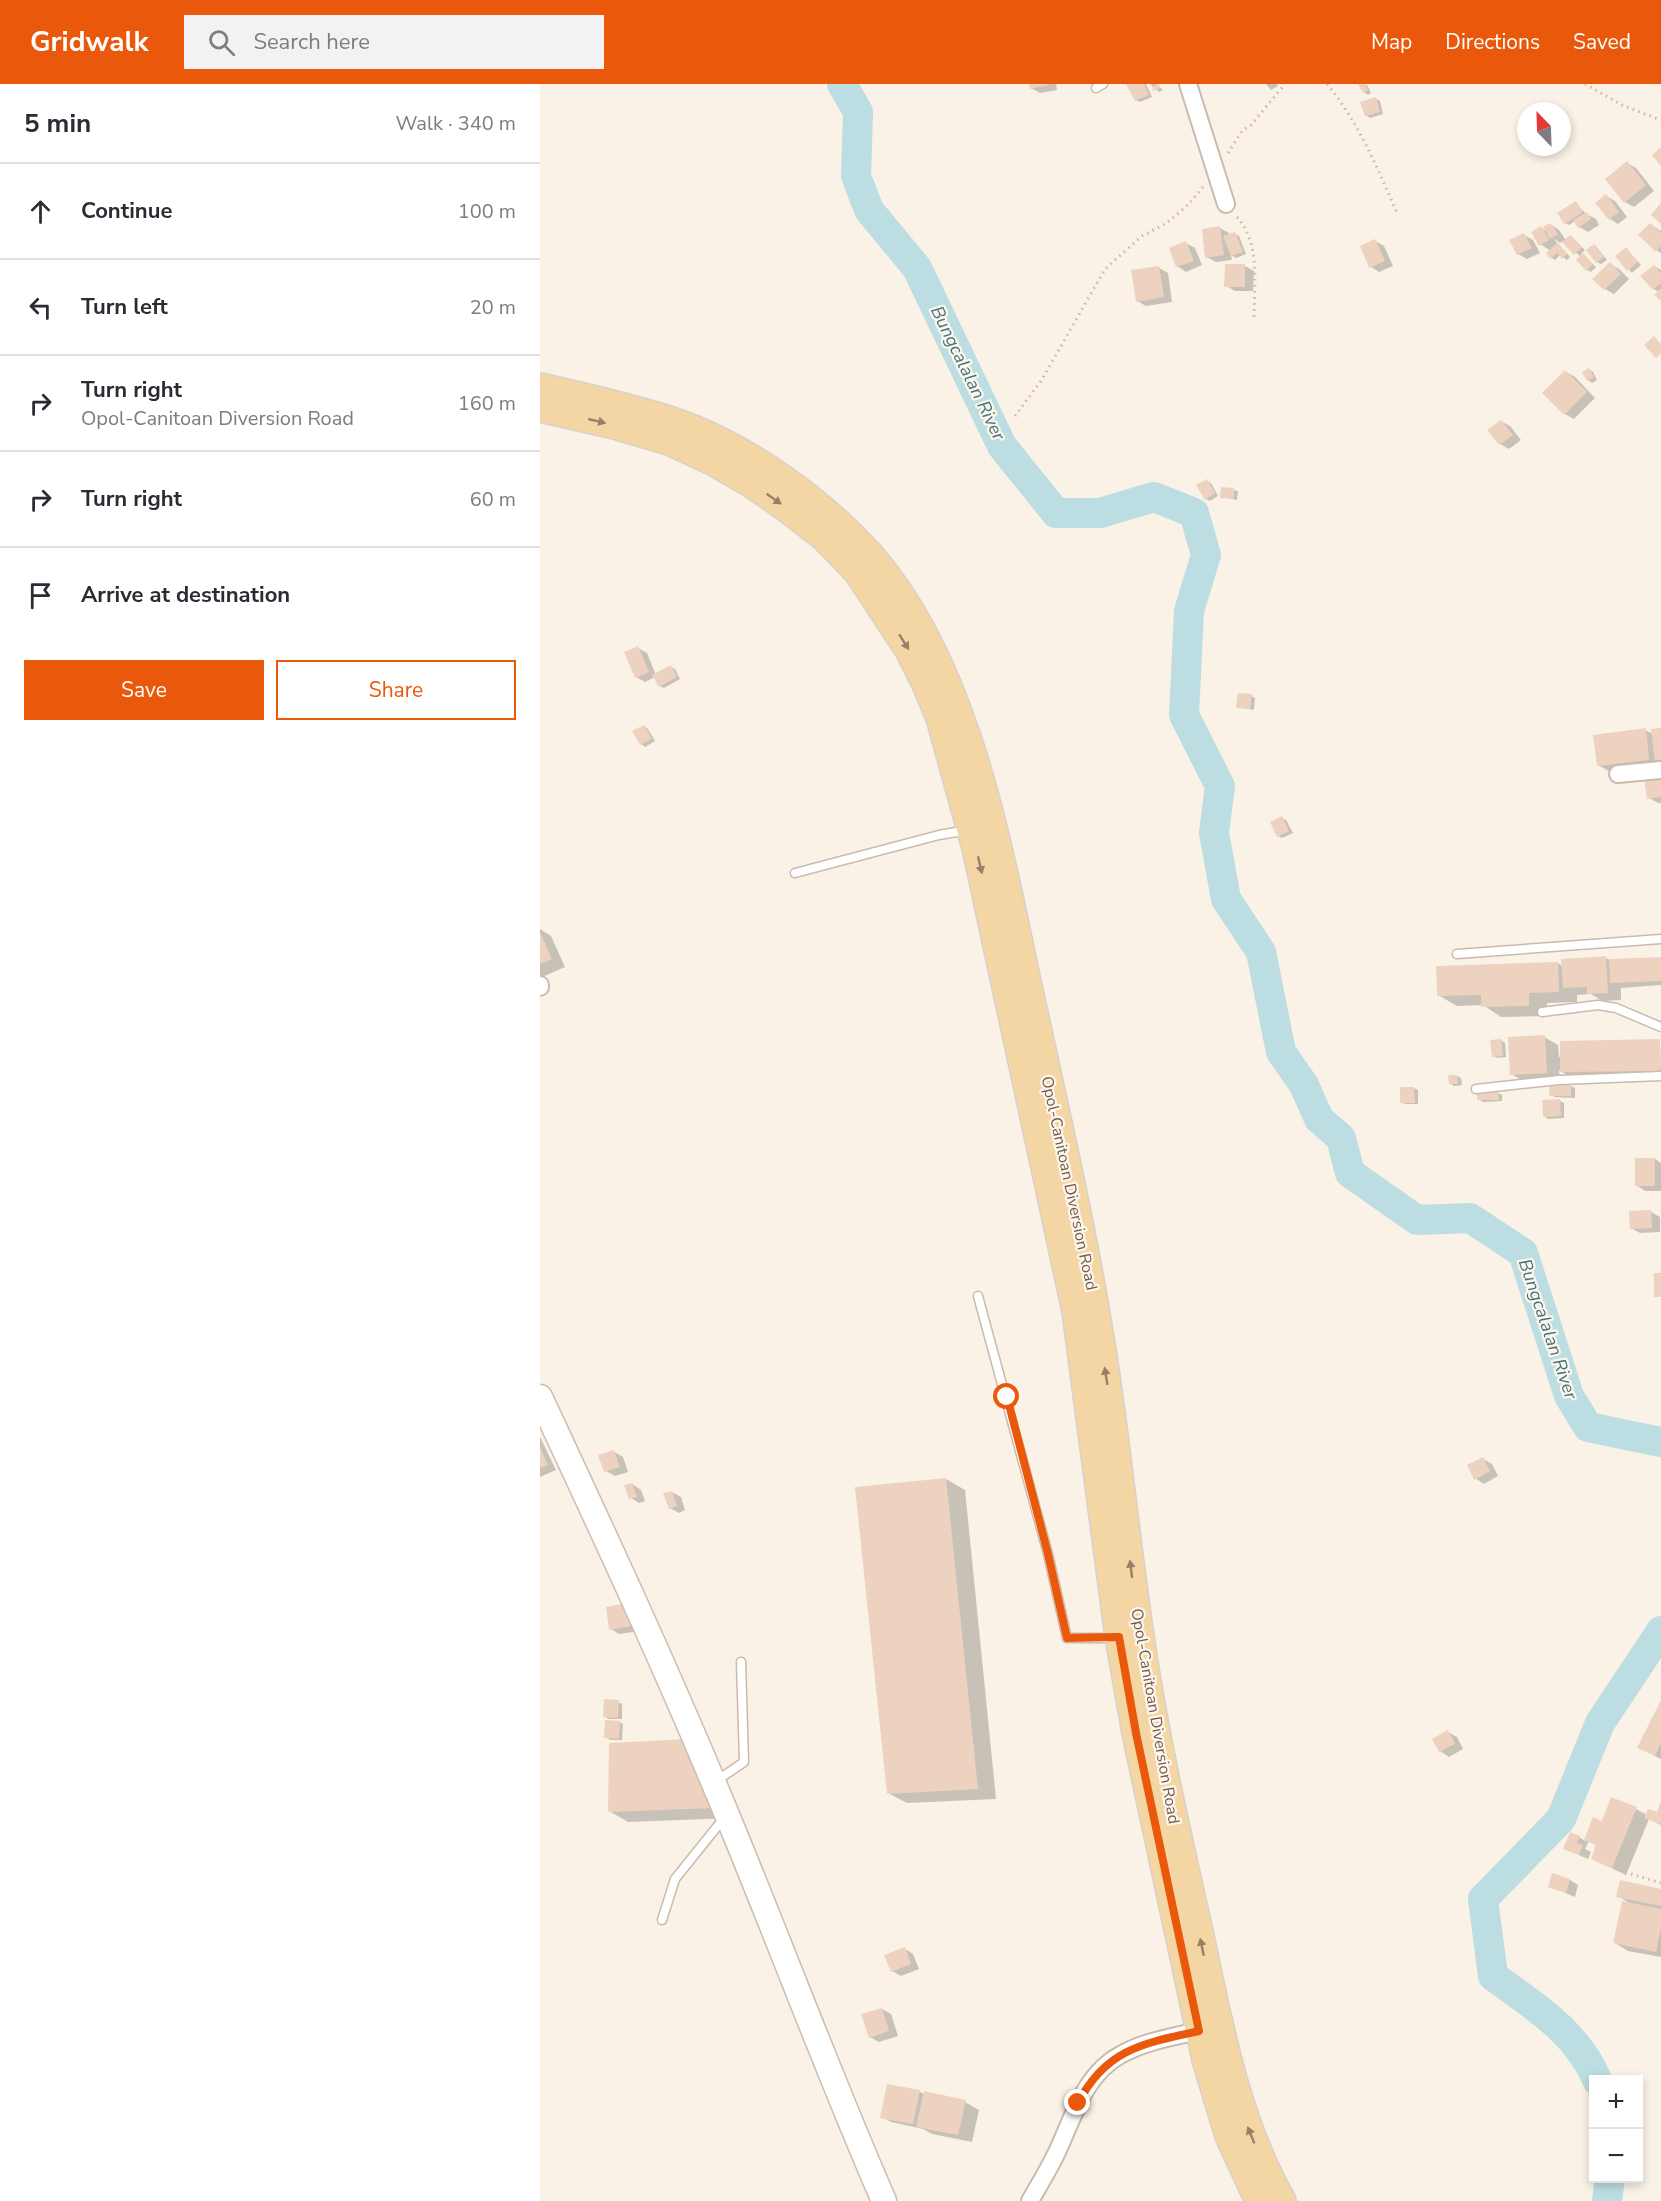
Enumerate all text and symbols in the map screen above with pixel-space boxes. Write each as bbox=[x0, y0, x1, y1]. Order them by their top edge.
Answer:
search box bbox=[184, 15, 604, 69]
text: Gridwalk bbox=[30, 23, 148, 61]
icon: search bbox=[205, 26, 238, 59]
text: Search here bbox=[253, 27, 370, 57]
text: Map bbox=[1371, 28, 1412, 56]
text: Directions bbox=[1445, 28, 1540, 56]
text: Saved bbox=[1573, 28, 1631, 56]
north arrow bbox=[1517, 102, 1571, 156]
text: 5 min bbox=[24, 106, 91, 141]
text: Walk · 340 m bbox=[396, 110, 516, 137]
icon: ahead bbox=[24, 195, 57, 228]
text: Continue bbox=[81, 196, 172, 226]
text: 100 m bbox=[458, 198, 516, 225]
icon: left bbox=[24, 291, 57, 324]
text: Turn left bbox=[81, 292, 168, 322]
text: 20 m bbox=[470, 294, 516, 321]
water label: Bungcalalan River bbox=[925, 302, 1011, 445]
text: Turn right bbox=[81, 375, 182, 405]
icon: right bbox=[24, 387, 57, 420]
text: 160 m bbox=[458, 390, 516, 417]
text: Opol-Canitoan Diversion Road bbox=[81, 405, 354, 432]
one-way arrow bbox=[588, 417, 606, 427]
icon: right bbox=[24, 483, 57, 516]
text: Turn right bbox=[81, 484, 182, 514]
text: 60 m bbox=[470, 486, 516, 513]
one-way arrow bbox=[766, 493, 782, 504]
icon: arrive bbox=[24, 579, 57, 612]
text: Arrive at destination bbox=[81, 580, 290, 610]
one-way arrow bbox=[898, 634, 909, 650]
button: Save bbox=[24, 660, 264, 720]
button: Share bbox=[276, 660, 516, 720]
one-way arrow bbox=[976, 856, 986, 874]
street label: Opol-Canitoan Diversion Road bbox=[1036, 1074, 1102, 1292]
water label: Bungcalalan River bbox=[1513, 1256, 1583, 1403]
one-way arrow bbox=[1101, 1367, 1110, 1386]
route start bbox=[993, 1383, 1019, 1409]
one-way arrow bbox=[1127, 1560, 1136, 1579]
street label: Opol-Canitoan Diversion Road bbox=[1125, 1607, 1185, 1826]
one-way arrow bbox=[1197, 1937, 1206, 1956]
map controls bbox=[1589, 2075, 1643, 2183]
button: + bbox=[1589, 2075, 1643, 2129]
route end bbox=[1064, 2089, 1090, 2115]
one-way arrow bbox=[1246, 2126, 1255, 2144]
button: − bbox=[1589, 2129, 1643, 2183]

